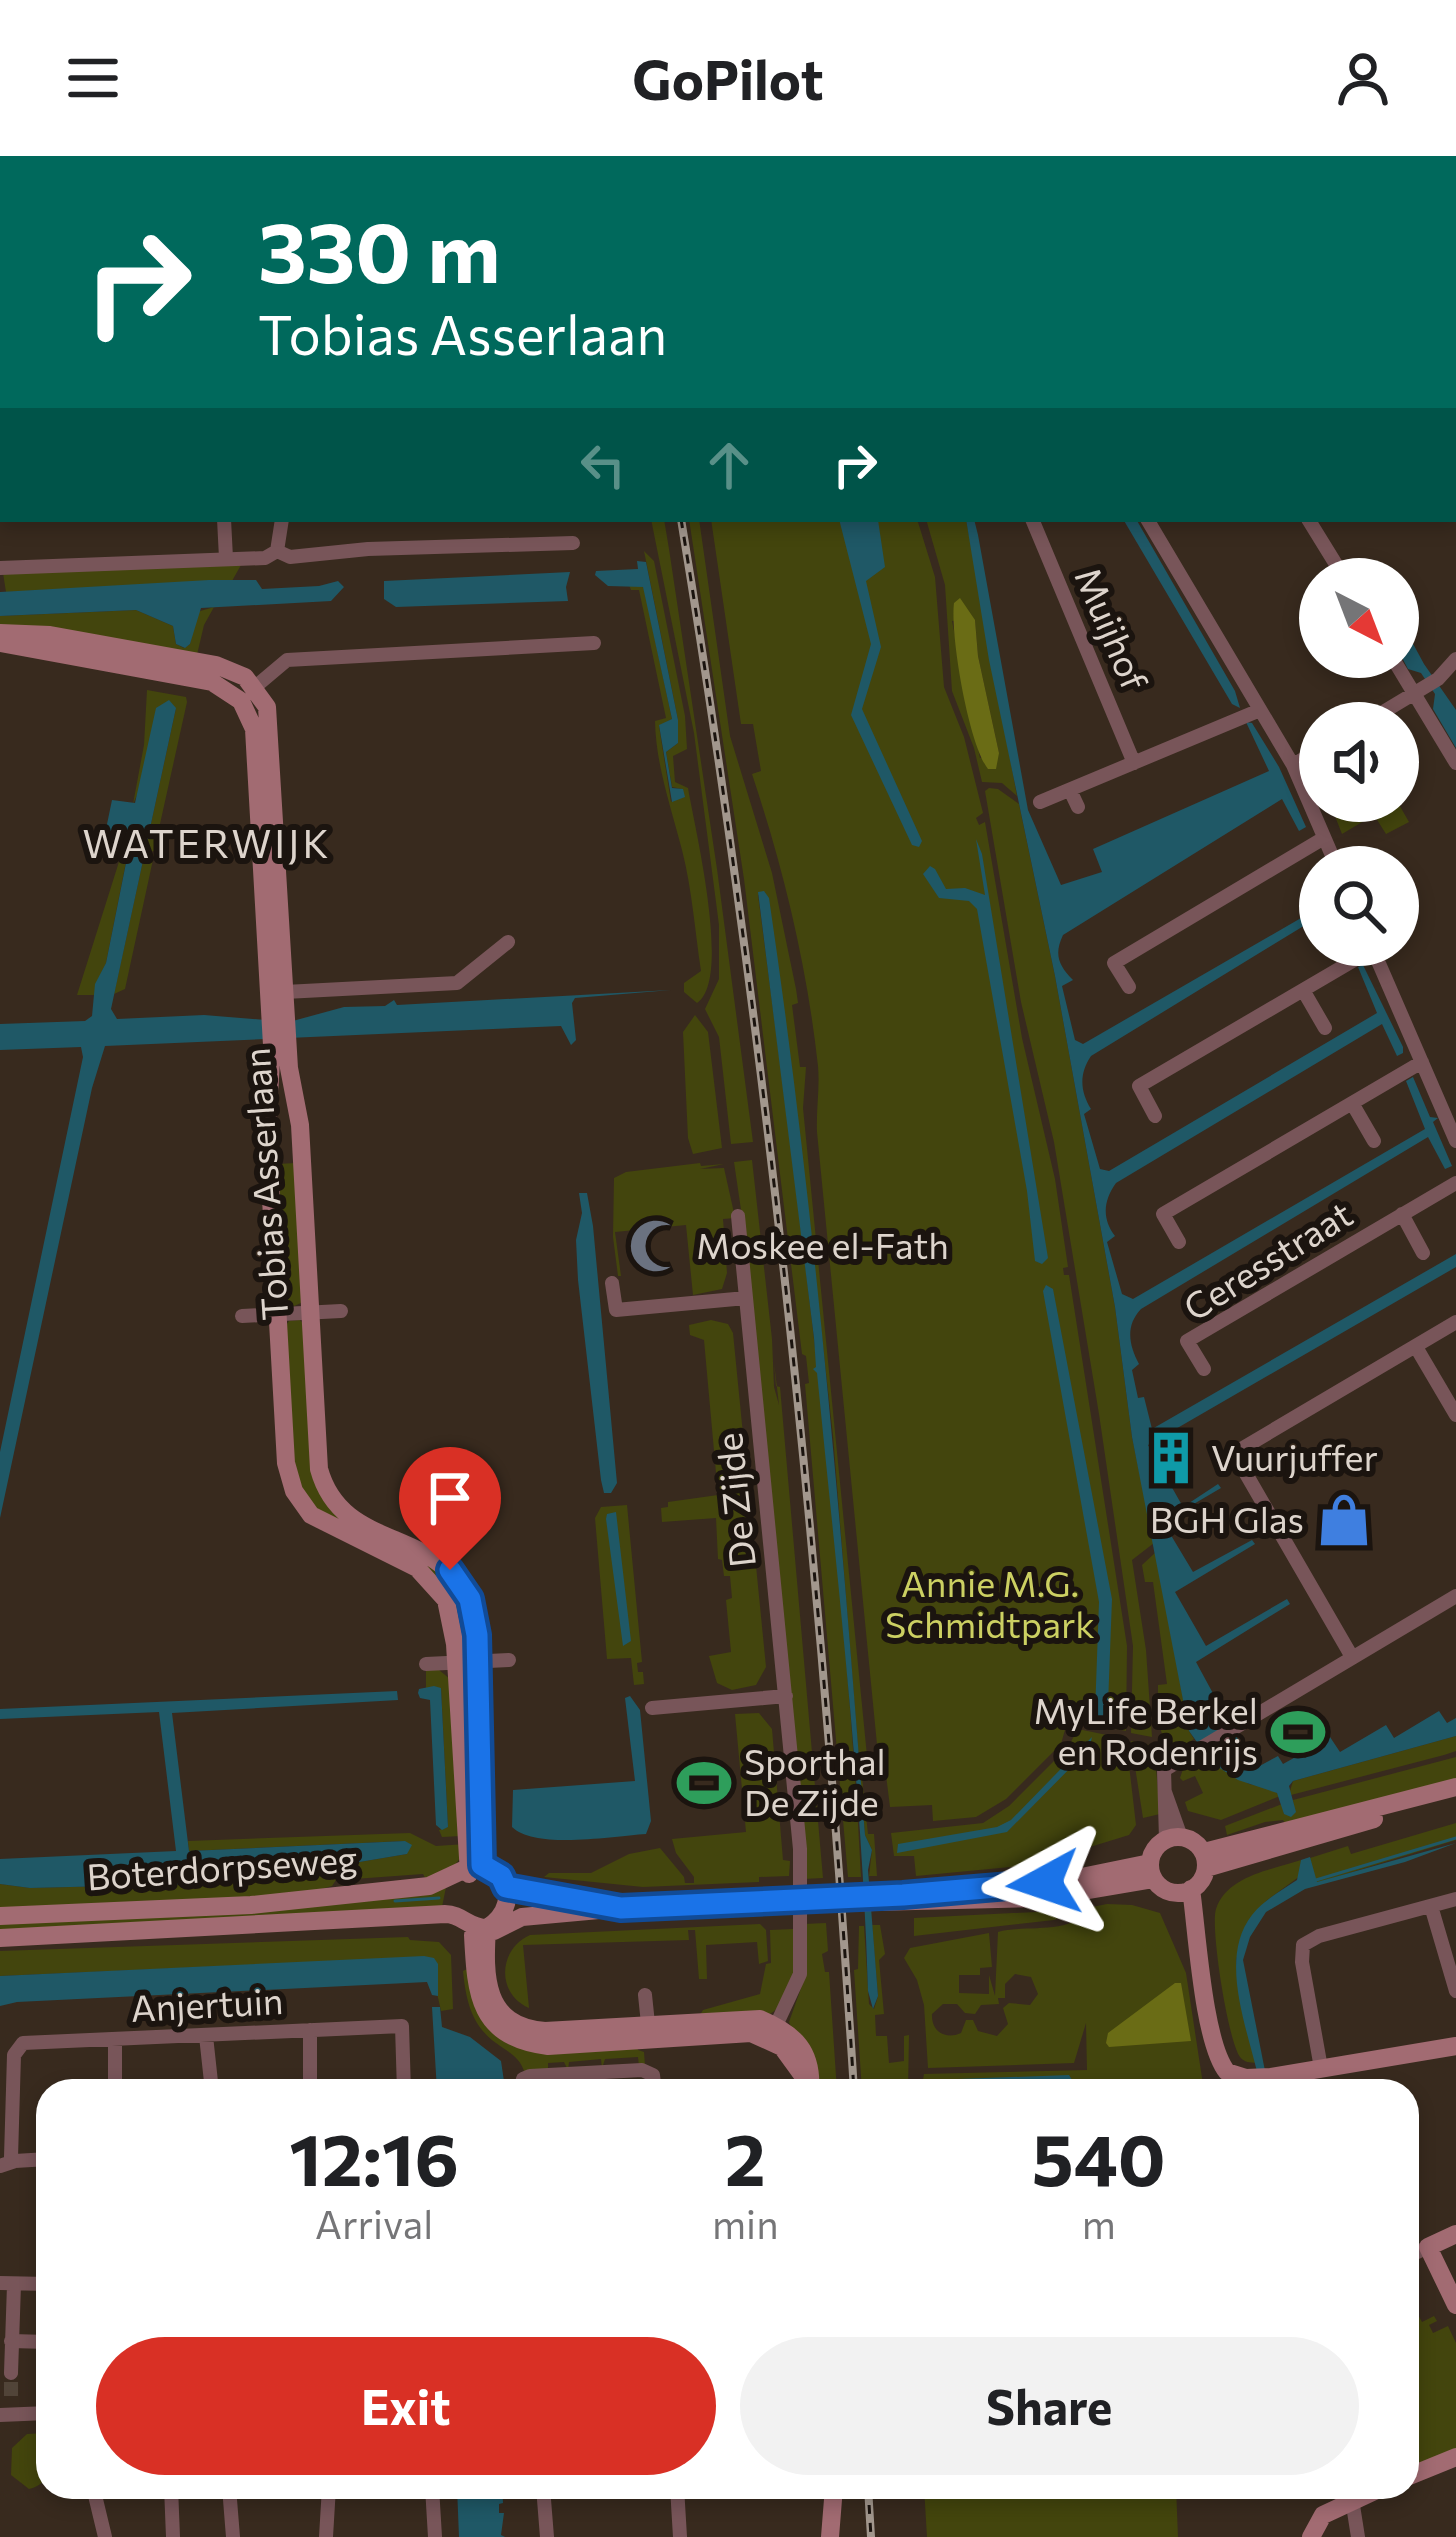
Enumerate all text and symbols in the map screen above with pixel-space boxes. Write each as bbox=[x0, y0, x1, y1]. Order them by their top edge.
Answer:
icon: menu bbox=[60, 45, 126, 111]
text: GoPilot bbox=[632, 45, 824, 111]
icon: person bbox=[1330, 45, 1396, 111]
text: 330 m bbox=[258, 198, 501, 300]
icon: right bbox=[60, 204, 216, 360]
text: Tobias Asserlaan bbox=[258, 300, 667, 366]
icon: left bbox=[570, 432, 636, 498]
icon: ahead bbox=[696, 432, 762, 498]
icon: right bbox=[822, 432, 888, 498]
north arrow bbox=[1299, 558, 1419, 678]
map controls bbox=[1299, 558, 1419, 966]
street label: Muijhof bbox=[1067, 560, 1159, 697]
button: sound bbox=[1299, 702, 1419, 822]
district label: WATERWIJK bbox=[82, 818, 332, 866]
button: search bbox=[1299, 846, 1419, 966]
street label: Tobias Asserlaan bbox=[233, 1047, 295, 1322]
street label: Ceresstraat bbox=[1175, 1190, 1359, 1328]
mosque icon: Moskee el-Fath bbox=[627, 1217, 685, 1275]
place label: Moskee el-Fath bbox=[696, 1222, 949, 1266]
building icon: Vuurjuffer bbox=[1142, 1429, 1200, 1487]
street label: De Zijde bbox=[705, 1431, 763, 1570]
place label: Vuurjuffer bbox=[1211, 1434, 1378, 1478]
pin bbox=[399, 1447, 501, 1570]
icon: arrive bbox=[417, 1465, 483, 1531]
shop icon: BGH Glas bbox=[1315, 1491, 1373, 1549]
place label: BGH Glas bbox=[1150, 1496, 1304, 1540]
park label: Annie M.G. Schmidtpark bbox=[885, 1560, 1095, 1645]
place label: MyLife Berkel en Rodenrijs bbox=[1034, 1687, 1258, 1772]
sports icon: MyLife Berkel en Rodenrijs bbox=[1269, 1703, 1327, 1761]
place label: Sporthal De Zijde bbox=[744, 1738, 886, 1823]
sports icon: Sporthal De Zijde bbox=[675, 1754, 733, 1812]
position arrow bbox=[981, 1820, 1107, 1946]
street label: Boterdorpseweg bbox=[85, 1835, 359, 1897]
street label: Anjertuin bbox=[129, 1977, 284, 2029]
text: 12:16 bbox=[289, 2113, 459, 2201]
text: 2 bbox=[725, 2113, 766, 2201]
text: 540 bbox=[1032, 2113, 1166, 2201]
text: Arrival bbox=[315, 2199, 433, 2247]
text: min bbox=[712, 2199, 778, 2247]
text: m bbox=[1082, 2199, 1116, 2247]
button: Exit bbox=[96, 2337, 716, 2475]
button: Share bbox=[740, 2337, 1359, 2475]

